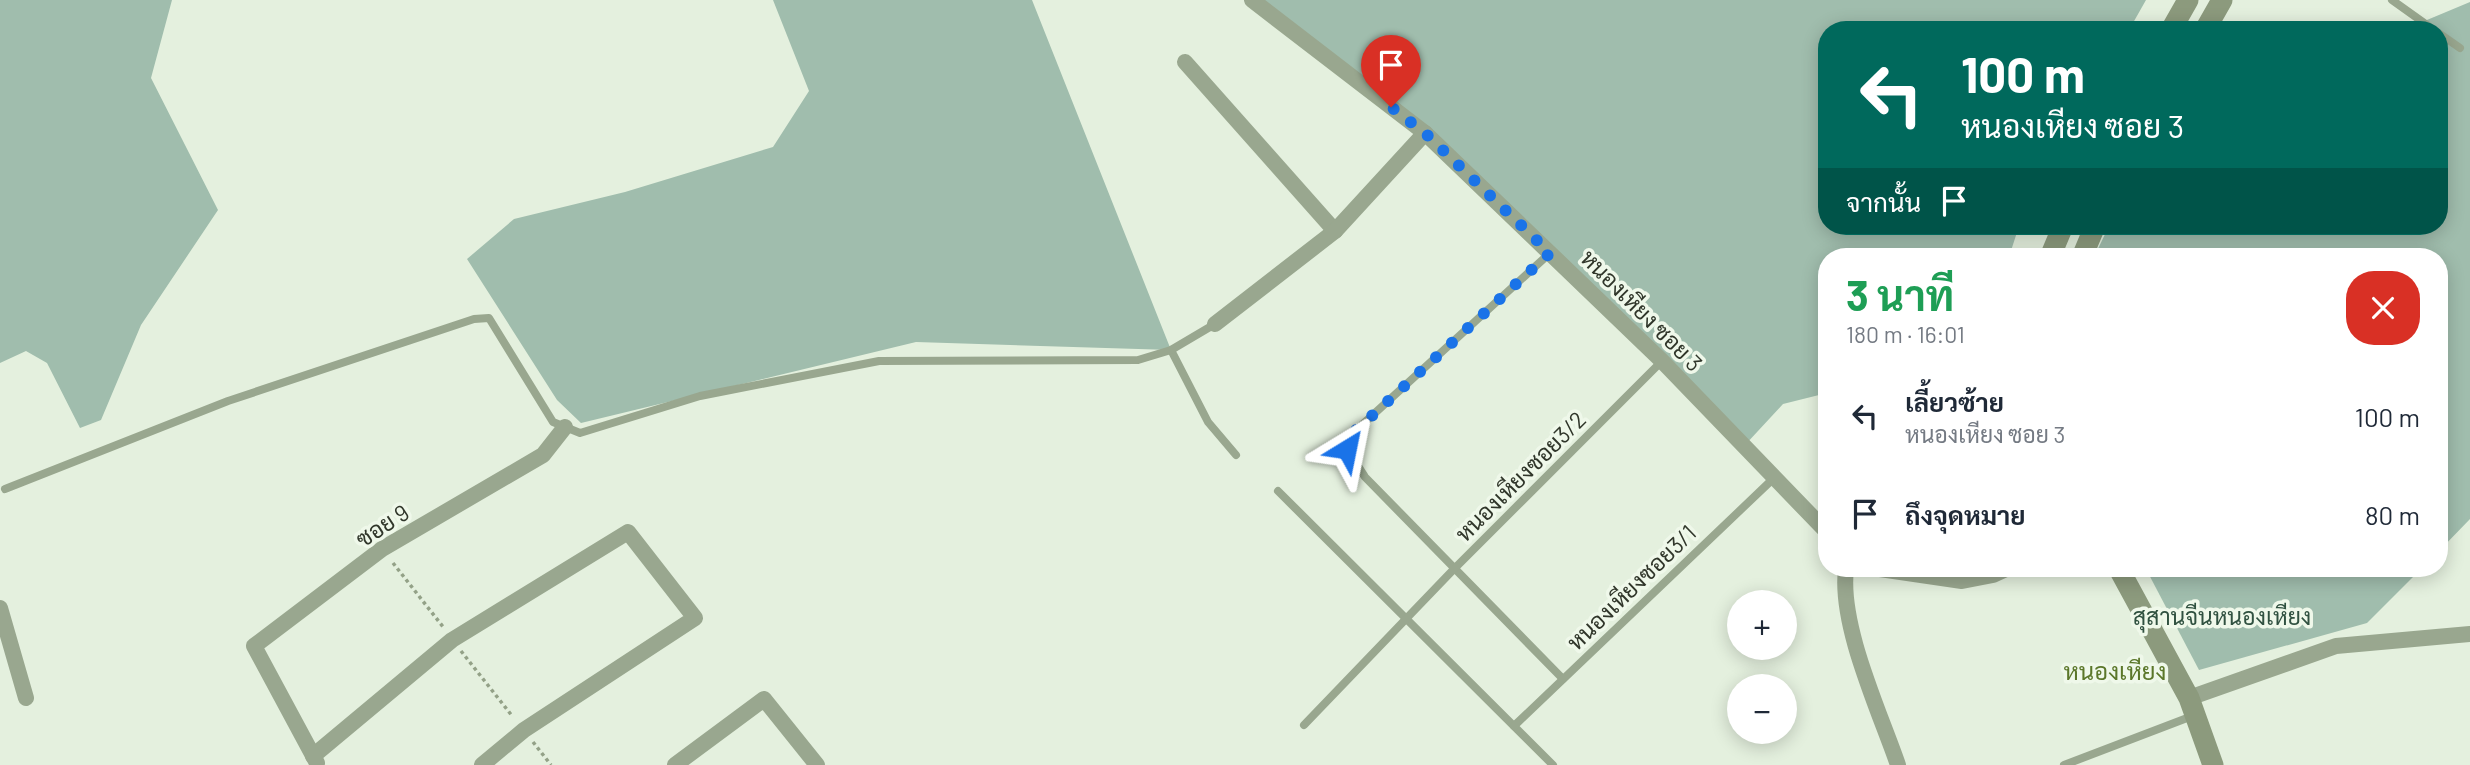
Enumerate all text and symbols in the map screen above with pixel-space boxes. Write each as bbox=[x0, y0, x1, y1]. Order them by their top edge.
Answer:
pin bbox=[1361, 35, 1421, 107]
text: 100 m bbox=[1961, 44, 2085, 103]
icon: arrive bbox=[1372, 46, 1410, 84]
icon: left bbox=[1846, 49, 1937, 140]
text: หนองเหียง ซอย 3 bbox=[1961, 106, 2184, 144]
icon: arrive bbox=[1935, 182, 1973, 220]
text: จากนั้น bbox=[1846, 186, 1921, 217]
street label: หนองเหียง ซอย 3 bbox=[1575, 243, 1709, 377]
text: 3 นาที bbox=[1846, 269, 1954, 319]
button: close bbox=[2346, 271, 2420, 345]
text: 180 m · 16:01 bbox=[1846, 320, 1965, 348]
text: เลี้ยวซ้าย bbox=[1905, 386, 2004, 417]
icon: left bbox=[1846, 397, 1884, 435]
text: 100 m bbox=[2355, 401, 2420, 432]
street label: หนองเหียงซอย3/2 bbox=[1449, 405, 1591, 547]
position arrow bbox=[1310, 412, 1384, 486]
text: หนองเหียง ซอย 3 bbox=[1905, 420, 2065, 448]
icon: arrive bbox=[1846, 495, 1884, 533]
street label: ซอย 9 bbox=[350, 498, 414, 552]
text: ถึงจุดหมาย bbox=[1905, 499, 2026, 530]
text: 80 m bbox=[2365, 499, 2420, 530]
street label: หนองเหียงซอย3/1 bbox=[1561, 518, 1701, 656]
map controls bbox=[1727, 590, 1797, 744]
button: + bbox=[1727, 590, 1797, 660]
park label: สุสานจีนหนองเหียง bbox=[2133, 602, 2311, 633]
district label: หนองเหียง bbox=[2064, 656, 2166, 685]
button: − bbox=[1727, 674, 1797, 744]

